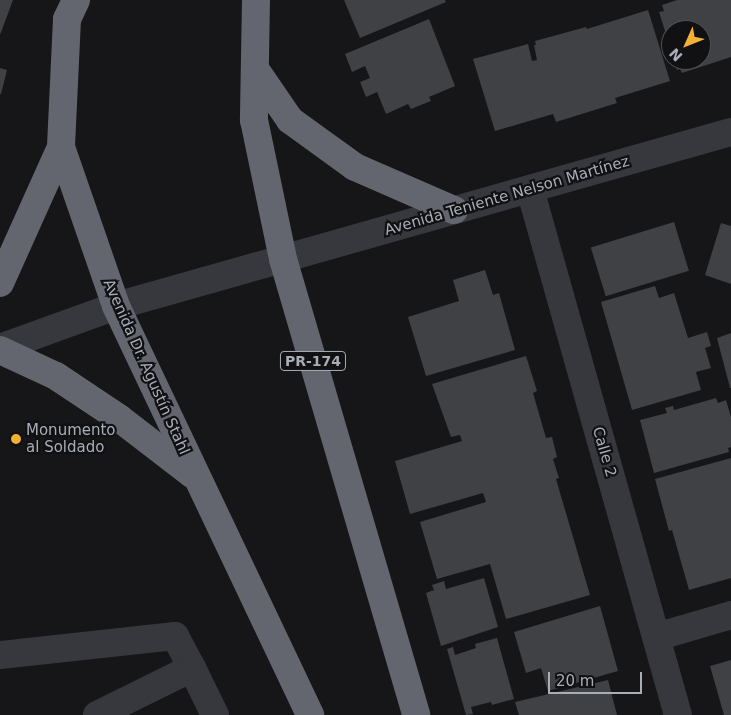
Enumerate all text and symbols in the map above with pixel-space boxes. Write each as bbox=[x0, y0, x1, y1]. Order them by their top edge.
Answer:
north arrow bbox=[661, 20, 711, 70]
text: N bbox=[666, 45, 686, 64]
street label: Avenida Teniente Nelson Martínez bbox=[383, 152, 631, 240]
street label: Avenida Dr. Agustín Stahl bbox=[99, 276, 193, 458]
road number: PR-174 bbox=[279, 350, 347, 372]
place label: Monumento al Soldado bbox=[26, 421, 116, 456]
street label: Calle 2 bbox=[588, 425, 620, 479]
marker: Monumento al Soldado bbox=[10, 433, 22, 445]
scale bar bbox=[551, 662, 645, 694]
text: 20 m bbox=[556, 672, 594, 690]

